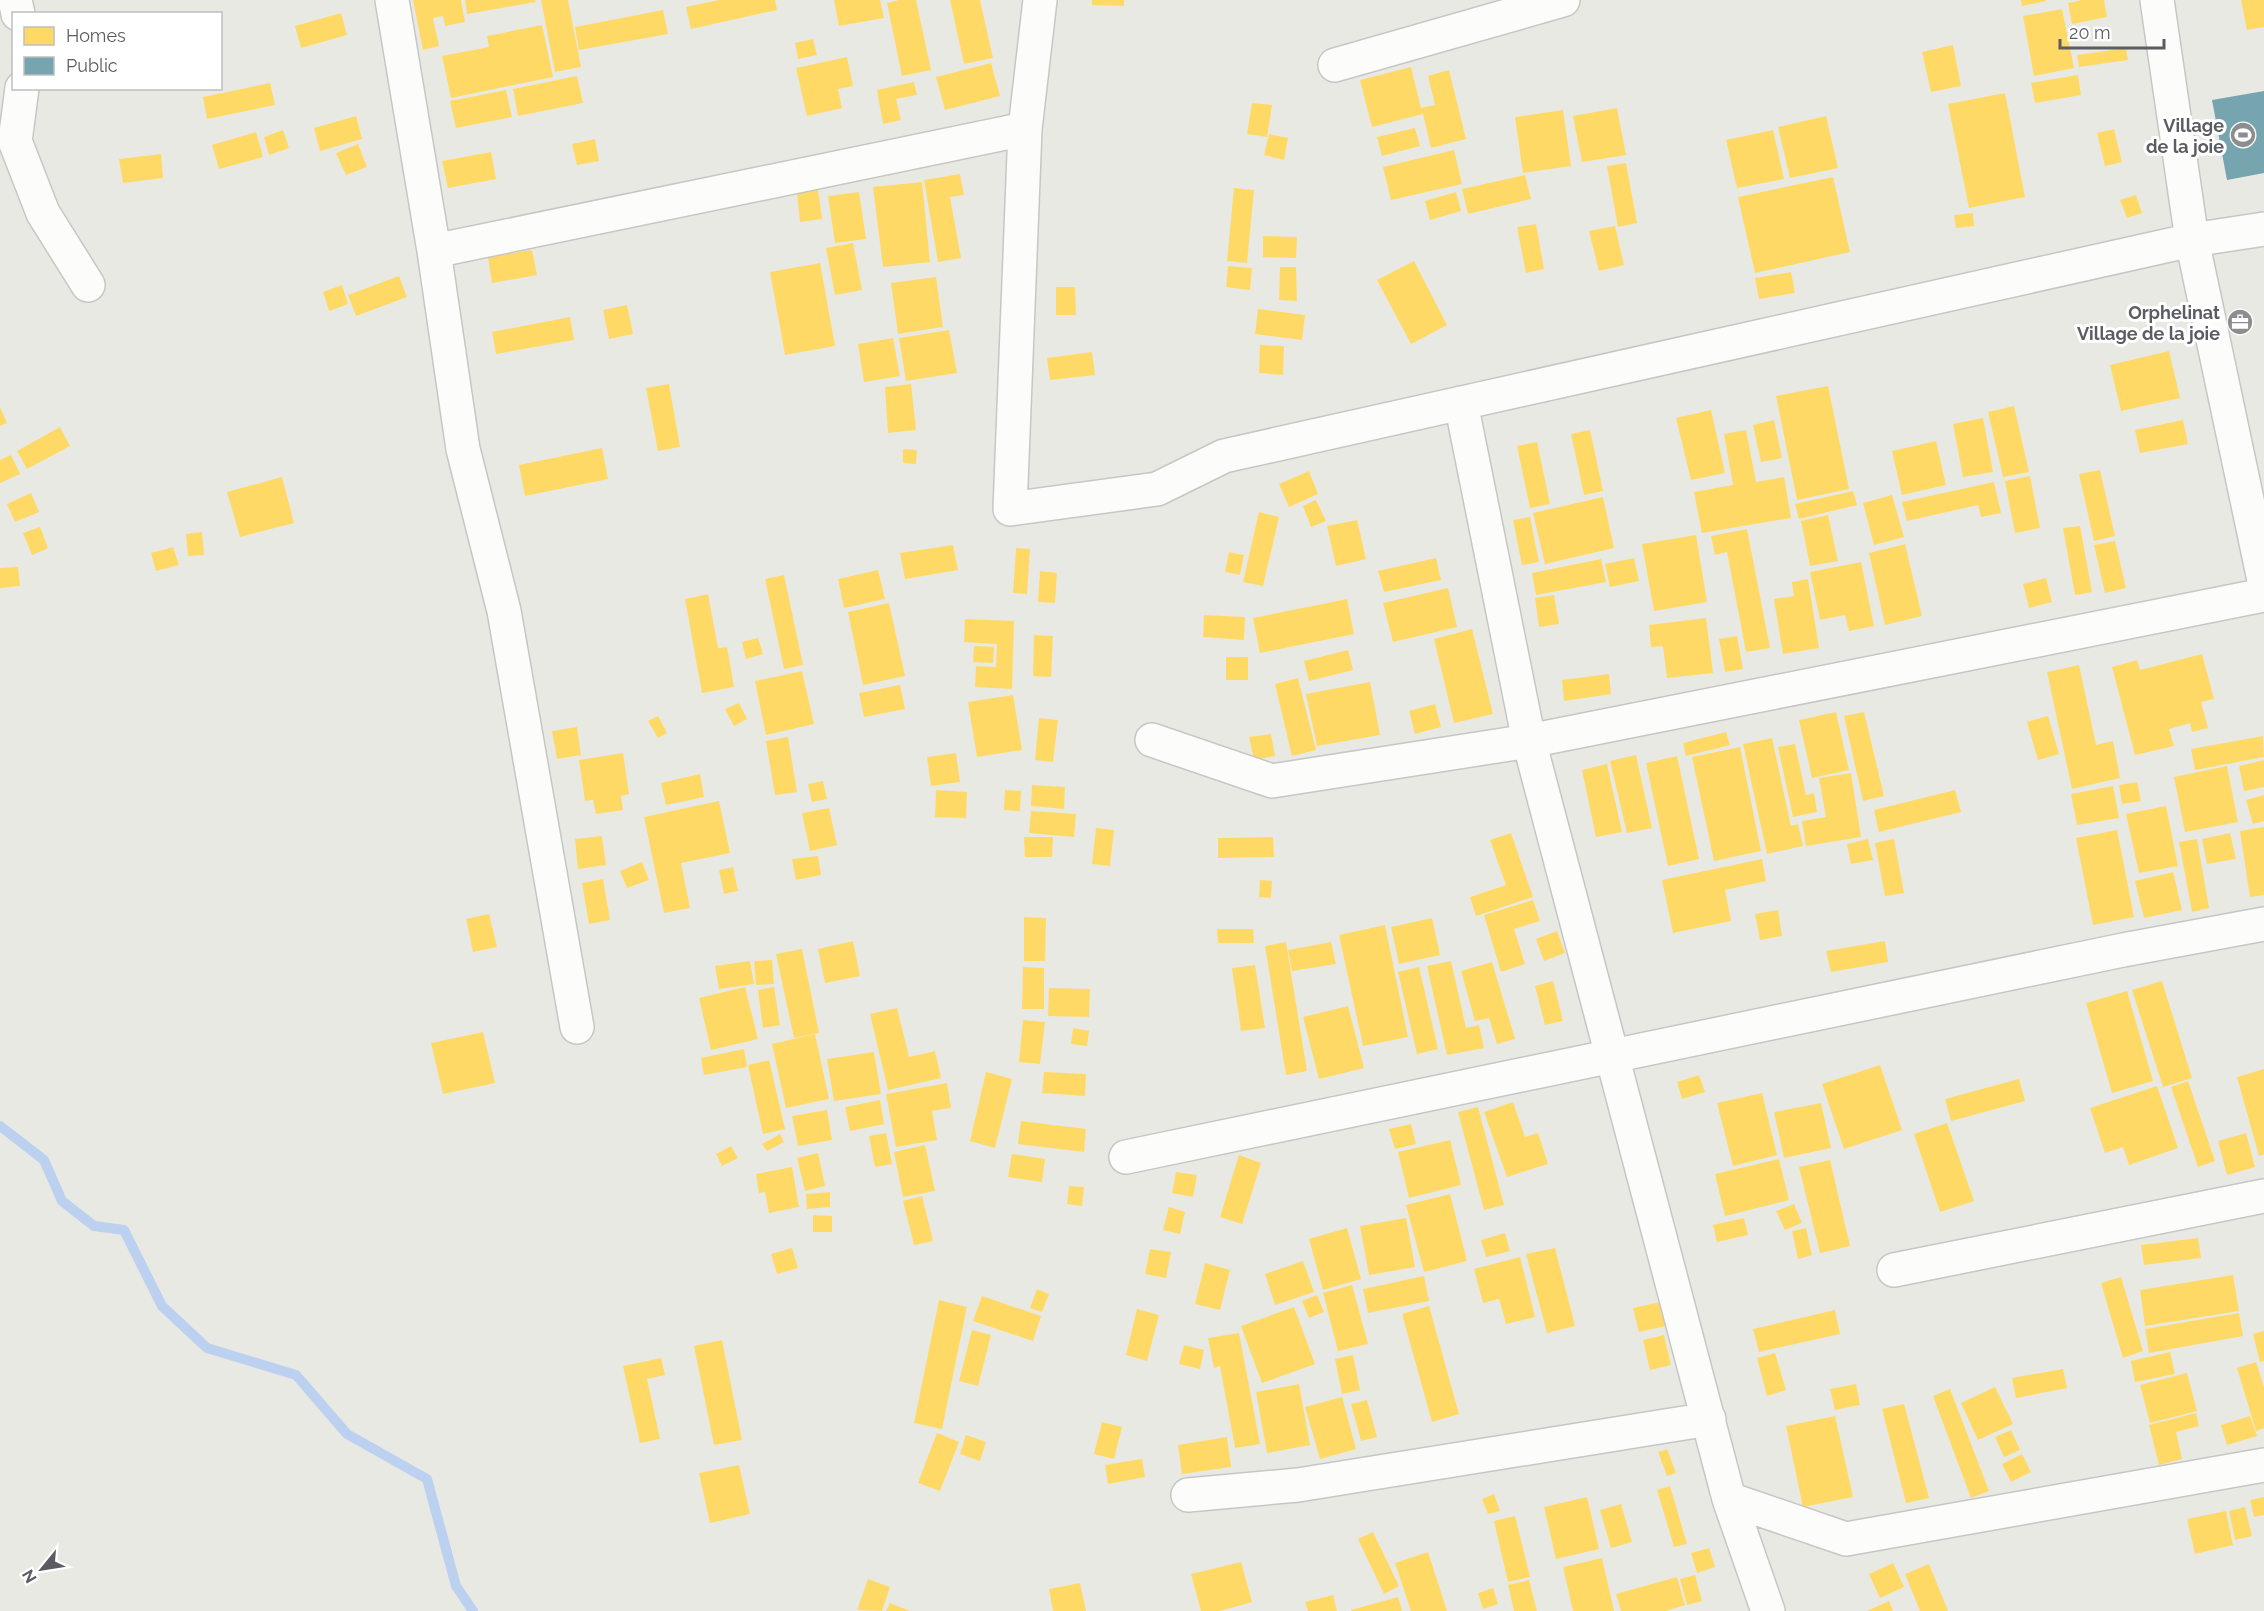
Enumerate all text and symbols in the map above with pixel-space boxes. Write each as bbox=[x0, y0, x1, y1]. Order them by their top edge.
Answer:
legend bbox=[12, 12, 222, 90]
scale bar bbox=[2060, 12, 2164, 50]
text: 20 m bbox=[2069, 22, 2111, 43]
text: Homes bbox=[66, 25, 126, 46]
text: Public bbox=[66, 55, 118, 76]
place label: Village de la joie bbox=[2146, 115, 2224, 157]
sports icon: Village de la joie bbox=[2228, 120, 2258, 150]
place label: Orphelinat Village de la joie bbox=[2077, 302, 2220, 344]
office icon: Orphelinat Village de la joie bbox=[2225, 307, 2255, 337]
north arrow bbox=[12, 1539, 72, 1599]
text: N bbox=[18, 1566, 41, 1586]

